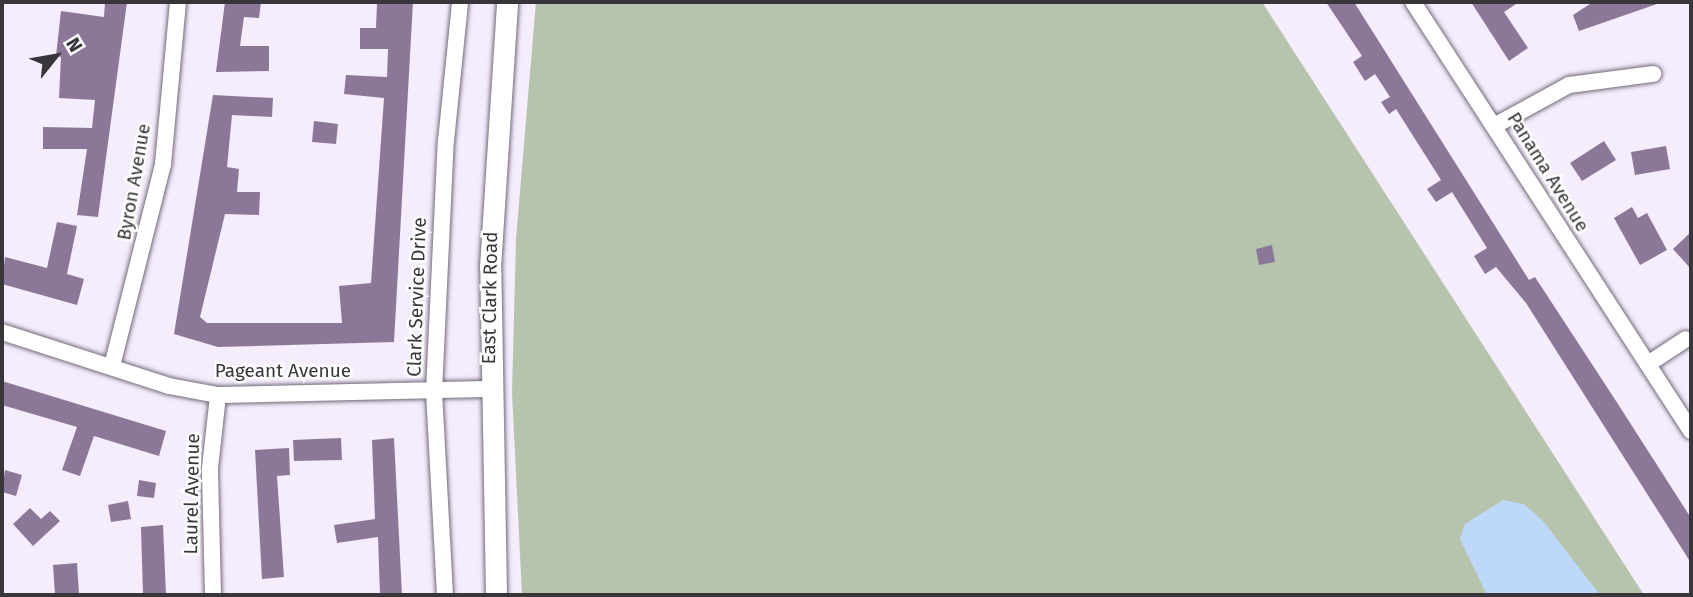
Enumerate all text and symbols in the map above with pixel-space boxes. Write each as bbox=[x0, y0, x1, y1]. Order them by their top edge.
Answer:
north arrow bbox=[21, 21, 91, 91]
text: N bbox=[61, 34, 88, 56]
street label: Panama Avenue bbox=[1502, 108, 1594, 236]
street label: Byron Avenue bbox=[113, 122, 155, 242]
street label: Clark Service Drive bbox=[403, 217, 431, 377]
street label: East Clark Road bbox=[477, 231, 503, 365]
street label: Pageant Avenue bbox=[215, 360, 351, 382]
street label: Laurel Avenue bbox=[180, 433, 204, 555]

